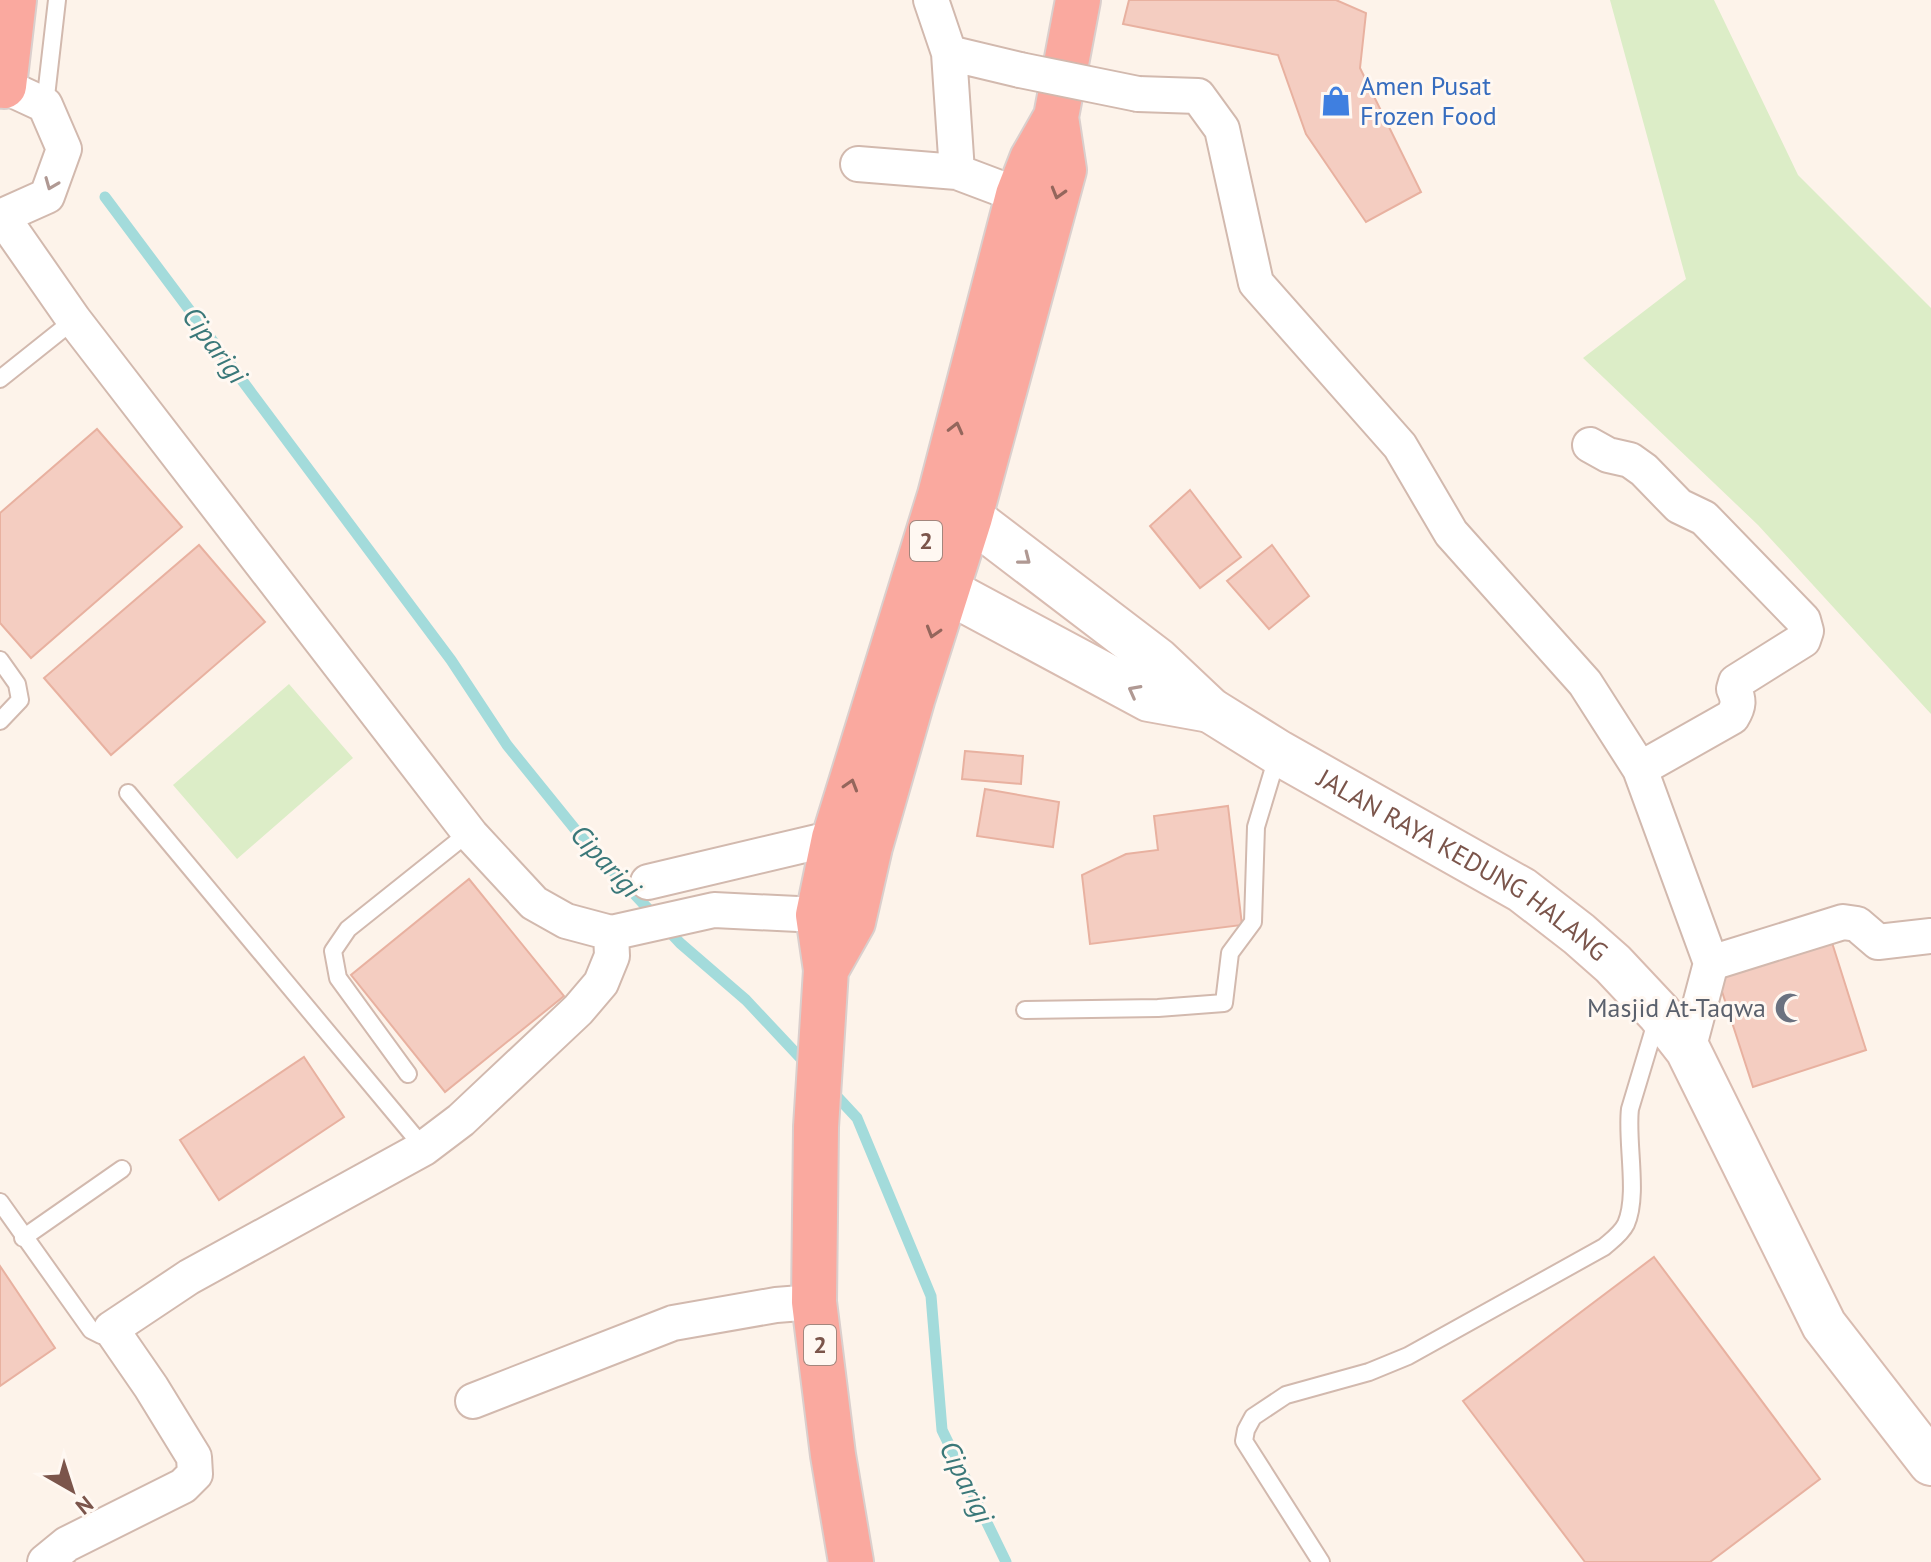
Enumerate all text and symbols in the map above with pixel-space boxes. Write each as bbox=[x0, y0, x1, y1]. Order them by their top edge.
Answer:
place label: Amen Pusat Frozen Food bbox=[1360, 69, 1497, 132]
shop icon: Amen Pusat Frozen Food bbox=[1319, 84, 1353, 118]
one-way arrow bbox=[44, 176, 61, 190]
one-way arrow bbox=[1051, 186, 1067, 200]
water label: Ciparigi bbox=[174, 299, 257, 391]
one-way arrow bbox=[947, 422, 964, 435]
road number: 2 bbox=[910, 521, 942, 561]
one-way arrow bbox=[1016, 549, 1030, 563]
one-way arrow bbox=[927, 624, 943, 638]
one-way arrow bbox=[1128, 686, 1143, 701]
street label: JALAN RAYA KEDUNG HALANG bbox=[1311, 761, 1615, 968]
one-way arrow bbox=[842, 778, 858, 792]
water label: Ciparigi bbox=[563, 816, 650, 906]
place label: Masjid At-Taqwa bbox=[1587, 991, 1766, 1024]
mosque icon: Masjid At-Taqwa bbox=[1773, 991, 1807, 1025]
road number: 2 bbox=[804, 1325, 836, 1365]
water label: Ciparigi bbox=[932, 1434, 1004, 1530]
north arrow bbox=[32, 1450, 112, 1530]
text: N bbox=[70, 1490, 99, 1521]

